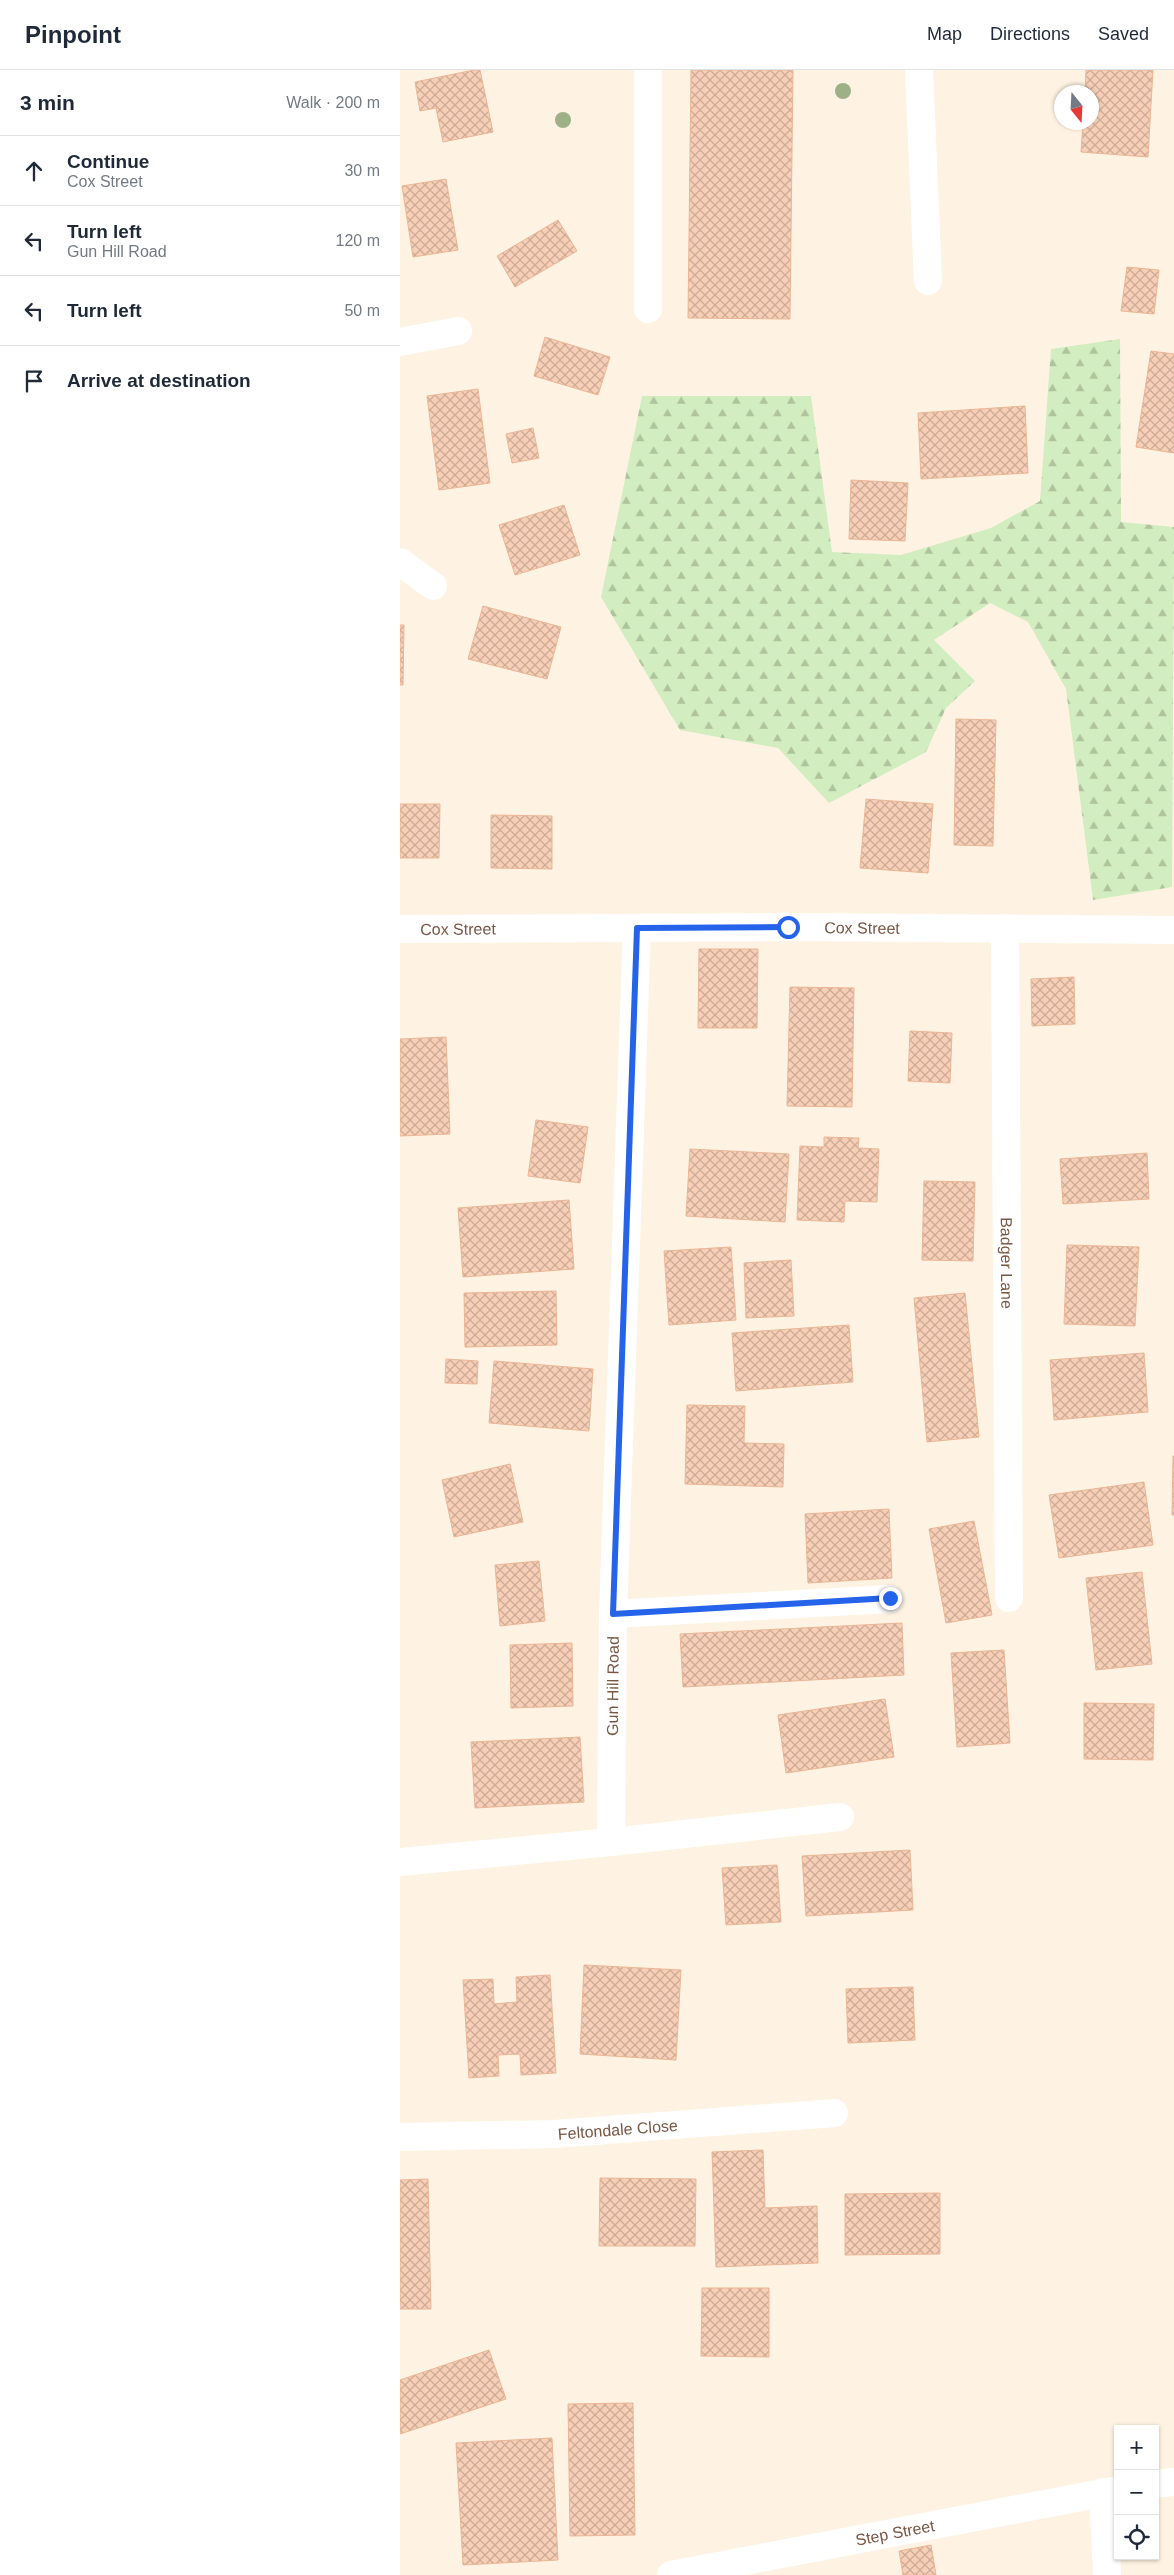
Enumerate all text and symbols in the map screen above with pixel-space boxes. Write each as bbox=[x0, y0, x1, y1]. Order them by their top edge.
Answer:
text: Pinpoint bbox=[25, 21, 121, 48]
text: Map bbox=[927, 24, 962, 44]
text: Directions bbox=[990, 24, 1070, 44]
text: Saved bbox=[1098, 24, 1149, 44]
north arrow bbox=[1054, 85, 1099, 130]
text: 3 min bbox=[20, 91, 75, 114]
text: Walk · 200 m bbox=[286, 94, 380, 111]
text: Continue bbox=[67, 151, 149, 172]
icon: ahead bbox=[20, 157, 48, 185]
text: 30 m bbox=[344, 162, 380, 179]
text: Cox Street bbox=[67, 173, 143, 190]
text: Turn left bbox=[67, 221, 142, 242]
icon: left bbox=[20, 227, 48, 255]
text: 120 m bbox=[336, 232, 380, 249]
text: Gun Hill Road bbox=[67, 243, 167, 260]
icon: left bbox=[20, 297, 48, 325]
text: Turn left bbox=[67, 300, 142, 321]
text: 50 m bbox=[344, 302, 380, 319]
icon: arrive bbox=[20, 367, 48, 395]
text: Arrive at destination bbox=[67, 370, 251, 391]
route start bbox=[777, 916, 800, 939]
street label: Cox Street bbox=[824, 919, 900, 936]
street label: Cox Street bbox=[420, 920, 496, 937]
street label: Badger Lane bbox=[998, 1217, 1016, 1309]
route end bbox=[879, 1587, 902, 1610]
street label: Gun Hill Road bbox=[603, 1636, 621, 1736]
street label: Feltondale Close bbox=[557, 2116, 678, 2142]
map controls bbox=[1114, 2425, 1159, 2560]
button: + bbox=[1114, 2425, 1159, 2470]
button: − bbox=[1114, 2470, 1159, 2515]
button: locate bbox=[1114, 2515, 1159, 2560]
street label: Step Street bbox=[854, 2516, 936, 2548]

